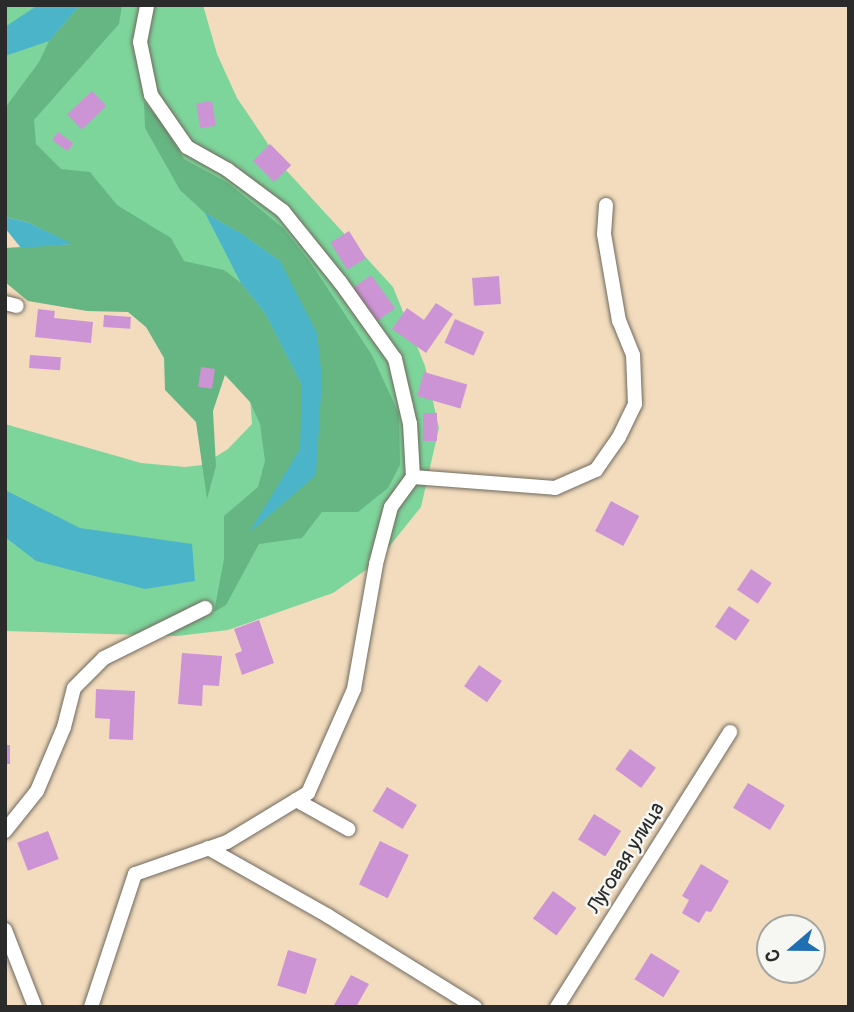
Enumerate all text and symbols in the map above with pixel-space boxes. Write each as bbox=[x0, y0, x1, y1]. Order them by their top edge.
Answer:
street label: Луговая улица bbox=[582, 798, 670, 918]
north arrow bbox=[756, 914, 826, 984]
text: С bbox=[760, 946, 786, 965]

